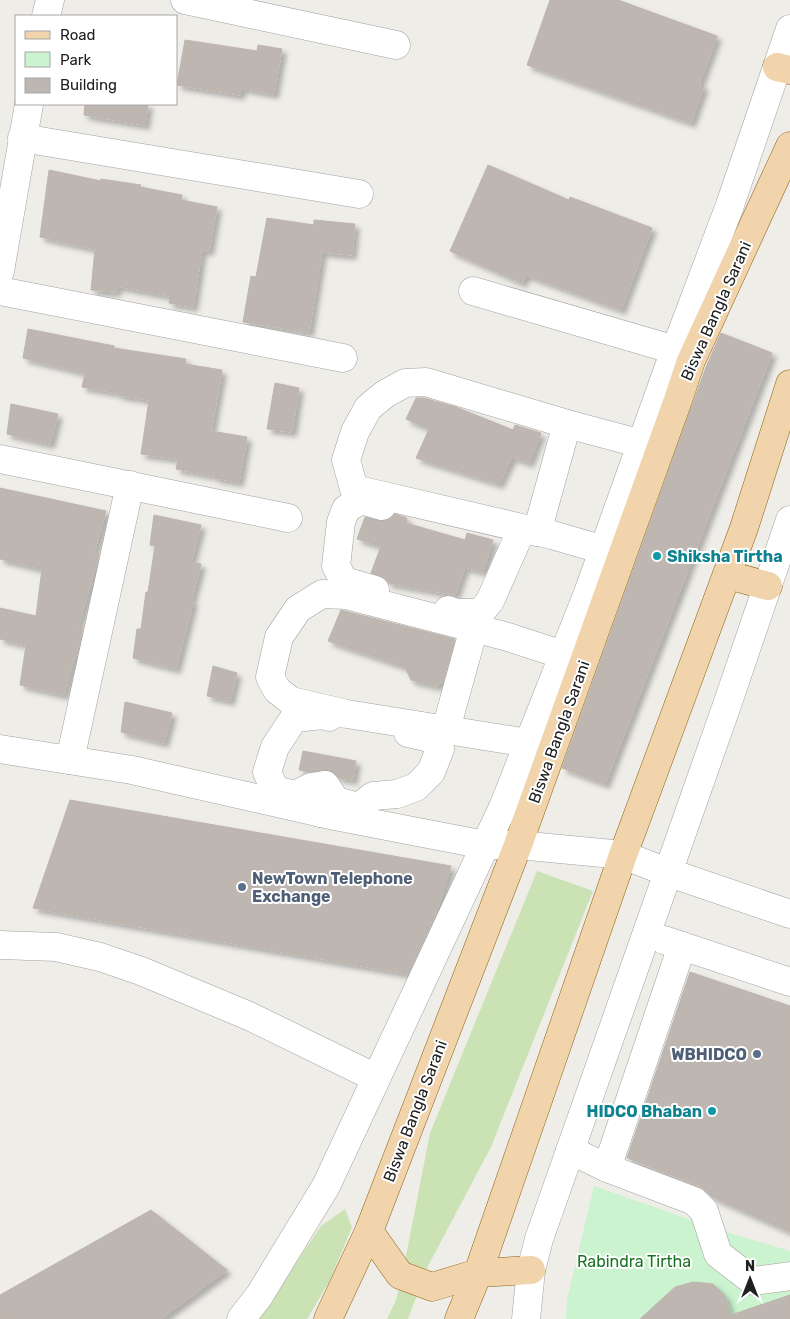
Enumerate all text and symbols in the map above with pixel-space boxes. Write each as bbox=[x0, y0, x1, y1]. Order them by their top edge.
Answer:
legend bbox=[15, 15, 178, 105]
text: Road bbox=[60, 26, 96, 44]
text: Park bbox=[60, 51, 91, 69]
text: Building bbox=[60, 76, 117, 94]
street label: Biswa Bangla Sarani bbox=[677, 238, 755, 384]
place label: Shiksha Tirtha bbox=[667, 547, 783, 566]
marker: Shiksha Tirtha bbox=[651, 550, 663, 562]
street label: Biswa Bangla Sarani bbox=[524, 658, 594, 806]
place label: NewTown Telephone Exchange bbox=[252, 869, 413, 906]
marker: NewTown Telephone Exchange bbox=[236, 881, 248, 893]
street label: Biswa Bangla Sarani bbox=[379, 1037, 451, 1185]
place label: WBHIDCO bbox=[671, 1045, 747, 1064]
marker: WBHIDCO bbox=[751, 1048, 763, 1060]
place label: HIDCO Bhaban bbox=[586, 1102, 702, 1121]
marker: HIDCO Bhaban bbox=[706, 1105, 718, 1117]
park label: Rabindra Tirtha bbox=[577, 1252, 691, 1271]
north arrow bbox=[725, 1254, 775, 1304]
text: N bbox=[745, 1258, 755, 1275]

